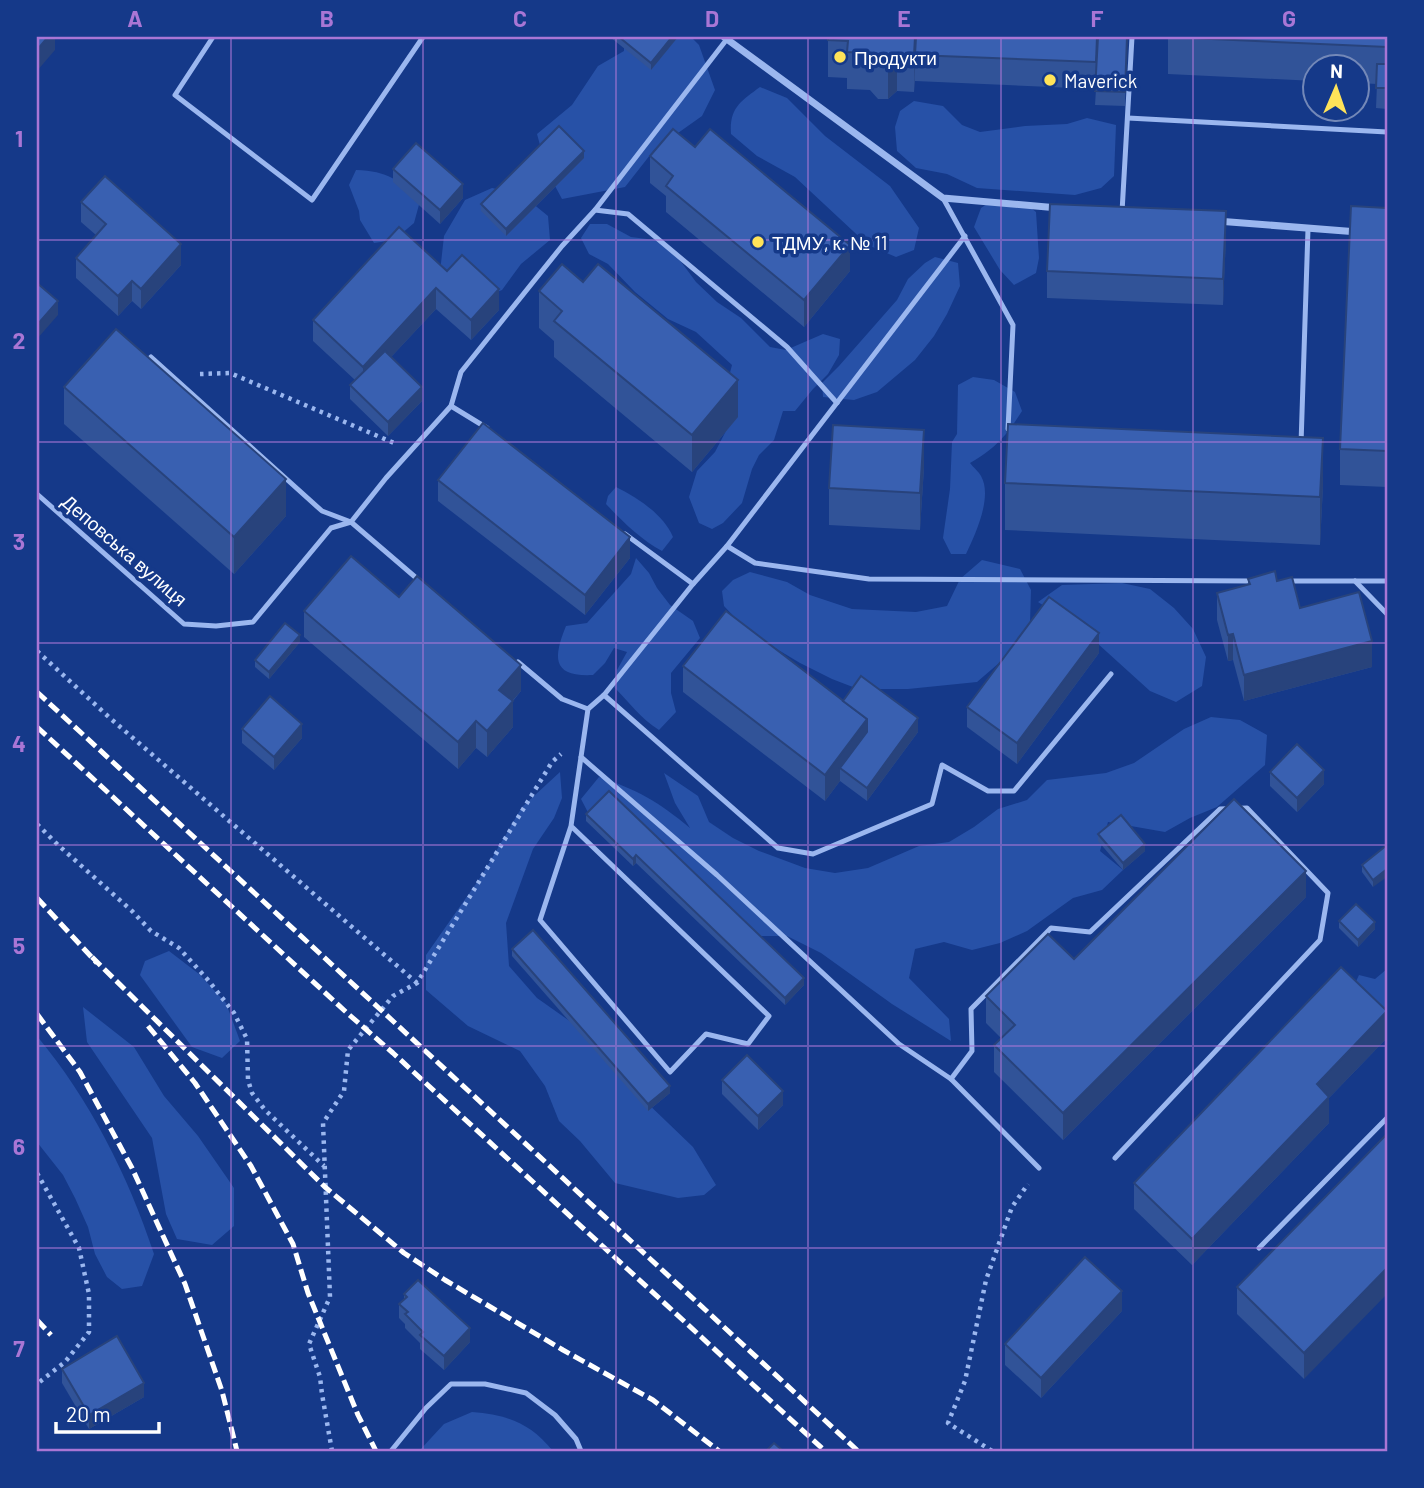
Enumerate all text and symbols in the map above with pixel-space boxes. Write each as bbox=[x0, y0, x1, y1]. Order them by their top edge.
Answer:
text: A bbox=[127, 4, 143, 32]
text: B bbox=[320, 4, 334, 32]
text: C bbox=[513, 4, 527, 32]
text: D bbox=[705, 4, 719, 32]
text: E bbox=[897, 4, 911, 32]
text: F bbox=[1091, 4, 1104, 32]
text: G bbox=[1282, 4, 1296, 32]
place label: Продукти bbox=[854, 46, 937, 69]
marker: Продукти bbox=[832, 49, 848, 65]
north arrow bbox=[1302, 52, 1372, 122]
text: N bbox=[1330, 59, 1343, 82]
place label: Maverick bbox=[1064, 69, 1137, 92]
marker: Maverick bbox=[1042, 72, 1058, 88]
text: 1 bbox=[15, 124, 23, 152]
place label: ТДМУ, к. № 11 bbox=[772, 231, 888, 254]
marker: ТДМУ, к. № 11 bbox=[750, 234, 766, 250]
text: 2 bbox=[13, 326, 25, 354]
street label: Деповська вулиця bbox=[58, 489, 192, 611]
text: 3 bbox=[13, 527, 25, 555]
text: 4 bbox=[12, 729, 26, 757]
text: 5 bbox=[13, 931, 25, 959]
text: 6 bbox=[13, 1132, 25, 1160]
text: 7 bbox=[13, 1334, 25, 1362]
scale bar bbox=[56, 1390, 159, 1434]
text: 20 m bbox=[66, 1401, 111, 1426]

